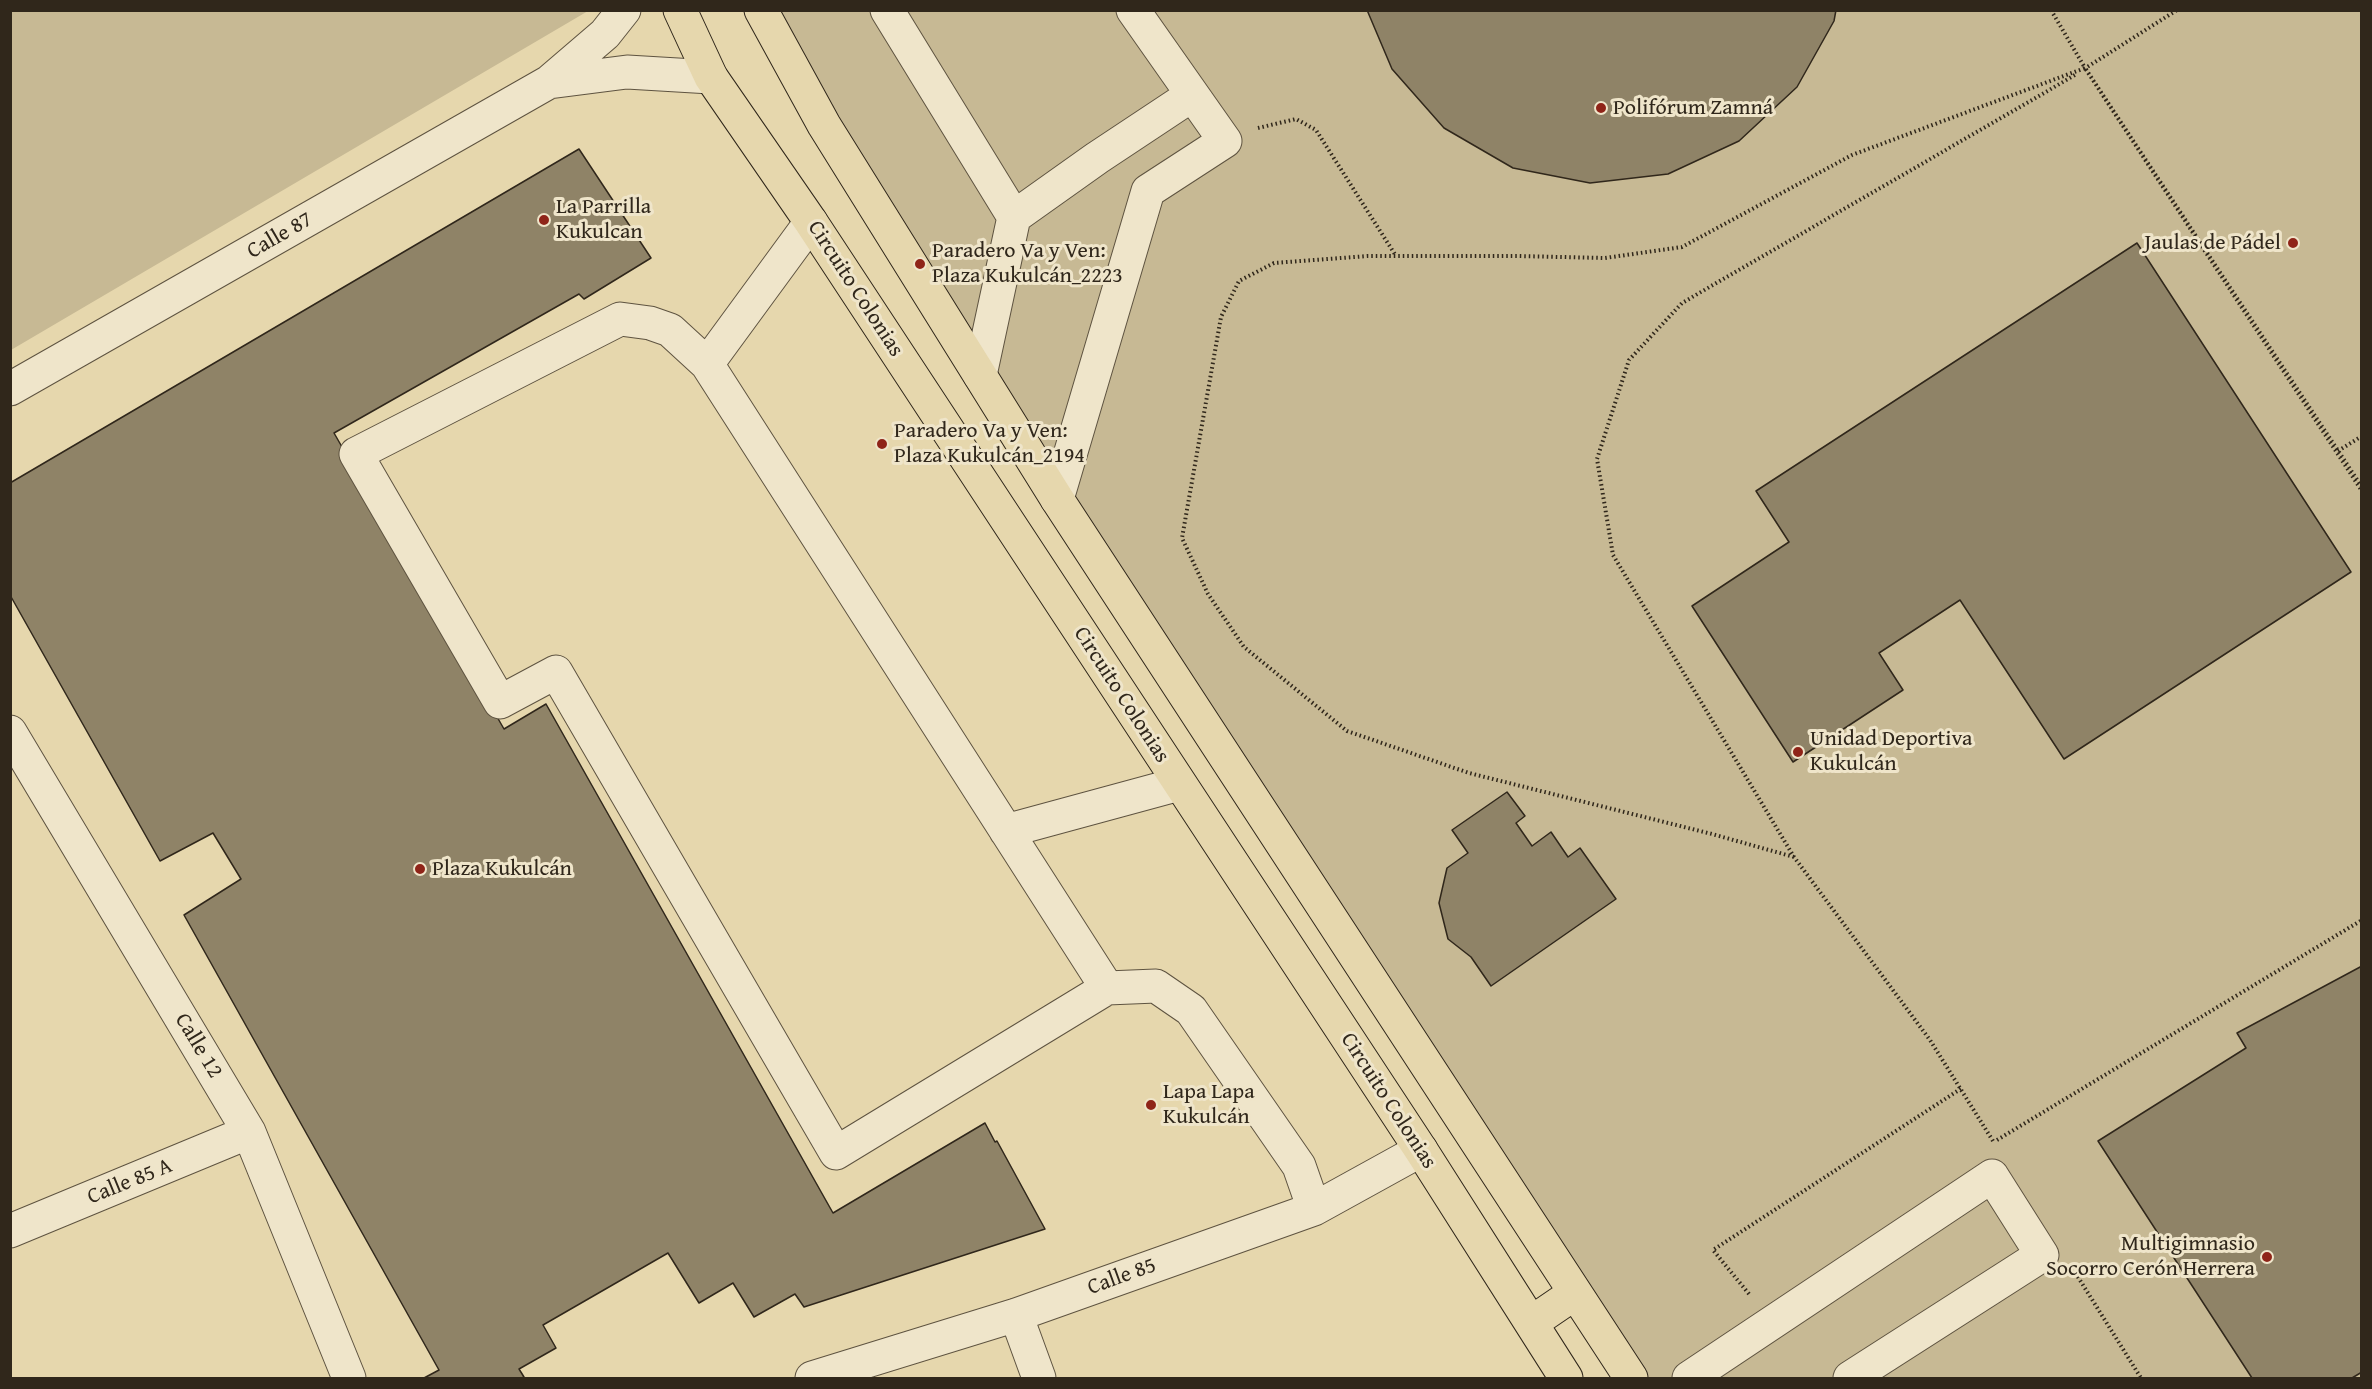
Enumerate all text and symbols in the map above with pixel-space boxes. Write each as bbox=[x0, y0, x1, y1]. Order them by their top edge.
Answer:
place label: Polifórum Zamná bbox=[1613, 95, 1773, 121]
marker: Polifórum Zamná bbox=[1594, 101, 1608, 115]
place label: La Parrilla Kukulcan bbox=[556, 194, 651, 246]
street label: Calle 87 bbox=[243, 207, 317, 265]
marker: La Parrilla Kukulcan bbox=[537, 213, 551, 227]
street label: Circuito Colonias bbox=[801, 216, 909, 362]
place label: Jaulas de Pádel bbox=[2144, 230, 2281, 256]
marker: Jaulas de Pádel bbox=[2286, 236, 2300, 250]
place label: Paradero Va y Ven: Plaza Kukulcán_2223 bbox=[932, 238, 1123, 290]
marker: Paradero Va y Ven: Plaza Kukulcán_2223 bbox=[913, 257, 927, 271]
place label: Paradero Va y Ven: Plaza Kukulcán_2194 bbox=[894, 418, 1085, 470]
marker: Paradero Va y Ven: Plaza Kukulcán_2194 bbox=[875, 437, 889, 451]
street label: Circuito Colonias bbox=[1067, 622, 1175, 768]
place label: Unidad Deportiva Kukulcán bbox=[1810, 726, 1972, 778]
marker: Unidad Deportiva Kukulcán bbox=[1791, 745, 1805, 759]
place label: Plaza Kukulcán bbox=[432, 856, 572, 882]
marker: Plaza Kukulcán bbox=[413, 862, 427, 876]
street label: Calle 12 bbox=[168, 1009, 228, 1083]
street label: Circuito Colonias bbox=[1334, 1028, 1442, 1174]
place label: Lapa Lapa Kukulcán bbox=[1163, 1079, 1255, 1130]
marker: Lapa Lapa Kukulcán bbox=[1144, 1098, 1158, 1112]
street label: Calle 85 A bbox=[84, 1153, 176, 1211]
place label: Multigimnasio Socorro Cerón Herrera bbox=[2046, 1231, 2255, 1282]
marker: Multigimnasio Socorro Cerón Herrera bbox=[2260, 1250, 2274, 1264]
street label: Calle 85 bbox=[1084, 1252, 1160, 1302]

